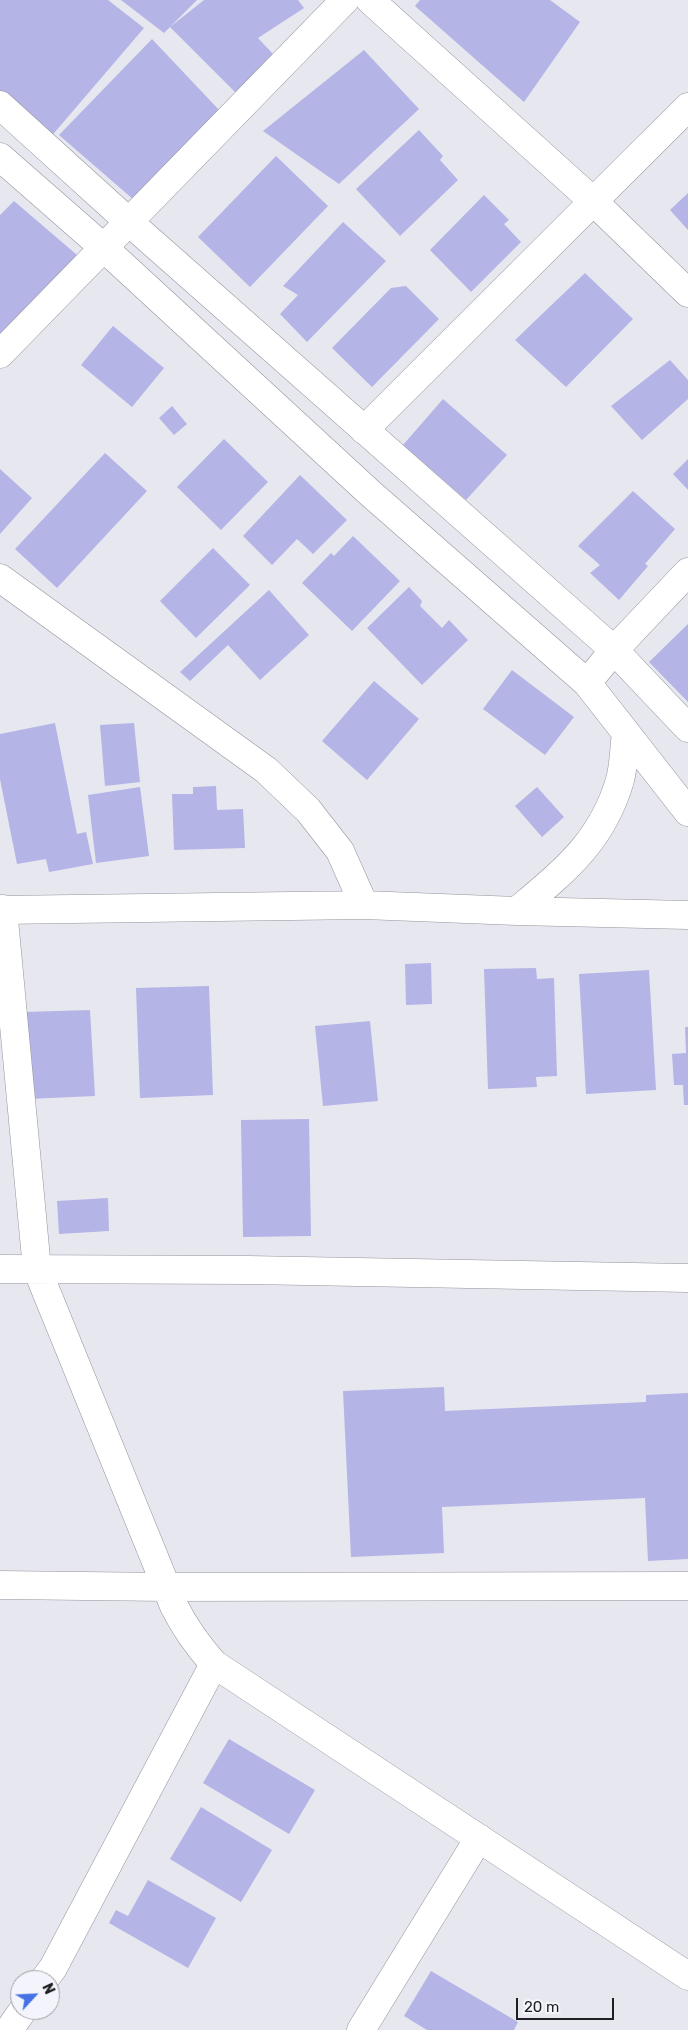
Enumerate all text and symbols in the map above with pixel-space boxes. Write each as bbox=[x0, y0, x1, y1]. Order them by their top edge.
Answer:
north arrow bbox=[10, 1970, 60, 2020]
text: N bbox=[38, 1981, 58, 1997]
scale bar bbox=[518, 1988, 616, 2020]
text: 20 m bbox=[524, 1998, 559, 2016]

